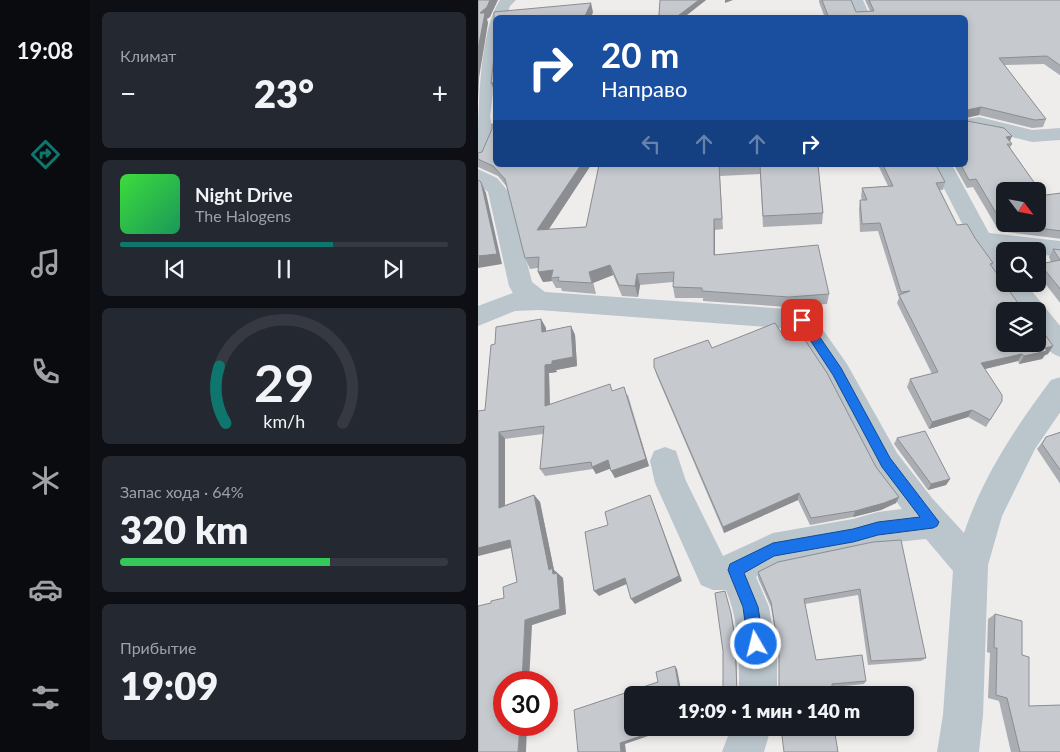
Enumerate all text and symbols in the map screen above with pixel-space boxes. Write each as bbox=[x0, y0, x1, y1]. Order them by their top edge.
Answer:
text: 20 m bbox=[601, 33, 679, 75]
icon: right bbox=[518, 35, 583, 100]
text: 19:08 bbox=[17, 37, 73, 64]
text: Климат bbox=[120, 46, 176, 65]
text: 23° bbox=[254, 70, 314, 116]
text: Направо bbox=[601, 75, 687, 102]
text: − bbox=[120, 76, 136, 110]
text: + bbox=[432, 76, 448, 110]
icon: left bbox=[637, 130, 665, 158]
icon: ahead bbox=[690, 130, 718, 158]
icon: ahead bbox=[743, 130, 771, 158]
icon: right bbox=[796, 130, 824, 158]
icon: directions bbox=[28, 137, 63, 172]
north arrow bbox=[996, 182, 1046, 232]
map controls bbox=[996, 182, 1046, 352]
text: Night Drive bbox=[195, 183, 293, 206]
text: The Halogens bbox=[195, 206, 291, 225]
button: search bbox=[996, 242, 1046, 292]
icon: music bbox=[28, 246, 63, 281]
icon: previous bbox=[161, 255, 189, 283]
icon: pause bbox=[270, 255, 298, 283]
icon: next bbox=[379, 255, 407, 283]
pin bbox=[781, 299, 823, 341]
button: layers bbox=[996, 302, 1046, 352]
icon: arrive bbox=[788, 306, 816, 334]
text: 29 bbox=[254, 351, 314, 413]
icon: phone bbox=[28, 354, 63, 389]
text: km/h bbox=[263, 410, 305, 432]
icon: climate bbox=[28, 463, 63, 498]
text: Запас хода · 64% bbox=[120, 482, 244, 501]
text: 320 km bbox=[120, 506, 248, 552]
icon: car bbox=[28, 572, 63, 607]
position arrow bbox=[729, 617, 781, 669]
text: Прибытие bbox=[120, 638, 196, 657]
text: 19:09 bbox=[120, 662, 218, 708]
speed limit sign: 30 bbox=[493, 671, 558, 736]
icon: filters bbox=[28, 680, 63, 715]
text: 19:09 · 1 мин · 140 m bbox=[678, 699, 860, 722]

